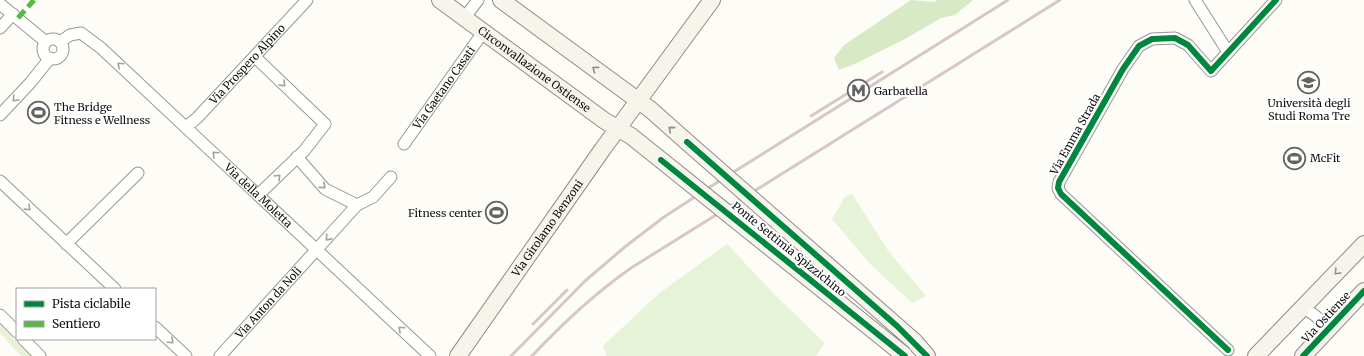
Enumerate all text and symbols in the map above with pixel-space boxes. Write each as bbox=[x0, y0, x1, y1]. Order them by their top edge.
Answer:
street label: Via Prospero Alpino bbox=[206, 21, 288, 108]
street label: Circonvallazione Ostiense bbox=[475, 23, 594, 115]
street label: Via Gaetano Casati bbox=[409, 43, 478, 133]
one-way arrow bbox=[117, 62, 125, 70]
one-way arrow bbox=[592, 67, 599, 74]
school or university icon: Università degli Studi Roma Tre bbox=[1296, 70, 1322, 96]
metro station icon: Garbatella bbox=[845, 78, 871, 104]
one-way arrow bbox=[278, 79, 286, 87]
place label: Garbatella bbox=[874, 84, 928, 98]
street label: Via Emma Strada bbox=[1046, 91, 1103, 178]
one-way arrow bbox=[13, 94, 20, 102]
place label: Università degli Studi Roma Tre bbox=[1268, 96, 1351, 123]
sports icon: The Bridge Fitness e Wellness bbox=[26, 100, 52, 126]
place label: The Bridge Fitness e Wellness bbox=[54, 100, 150, 127]
one-way arrow bbox=[669, 126, 676, 133]
sports icon: McFit bbox=[1282, 145, 1308, 171]
place label: McFit bbox=[1310, 151, 1341, 165]
one-way arrow bbox=[212, 152, 219, 159]
street label: Via della Moletta bbox=[221, 159, 295, 231]
one-way arrow bbox=[273, 174, 281, 181]
street label: Via Girolamo Benzoni bbox=[508, 177, 586, 280]
one-way arrow bbox=[319, 182, 326, 189]
street label: Ponte Settimia Spizzichino bbox=[729, 199, 849, 300]
sports icon: Fitness center bbox=[484, 200, 510, 226]
one-way arrow bbox=[23, 203, 31, 211]
place label: Fitness center bbox=[408, 206, 482, 220]
one-way arrow bbox=[325, 233, 333, 241]
street label: Via Anton da Noli bbox=[232, 264, 305, 342]
one-way arrow bbox=[1334, 267, 1342, 275]
legend bbox=[16, 288, 156, 340]
street label: Via Ostiense bbox=[1298, 288, 1353, 346]
text: Pista ciclabile bbox=[52, 296, 130, 311]
text: Sentiero bbox=[52, 316, 100, 331]
one-way arrow bbox=[398, 326, 406, 334]
one-way arrow bbox=[166, 337, 174, 344]

